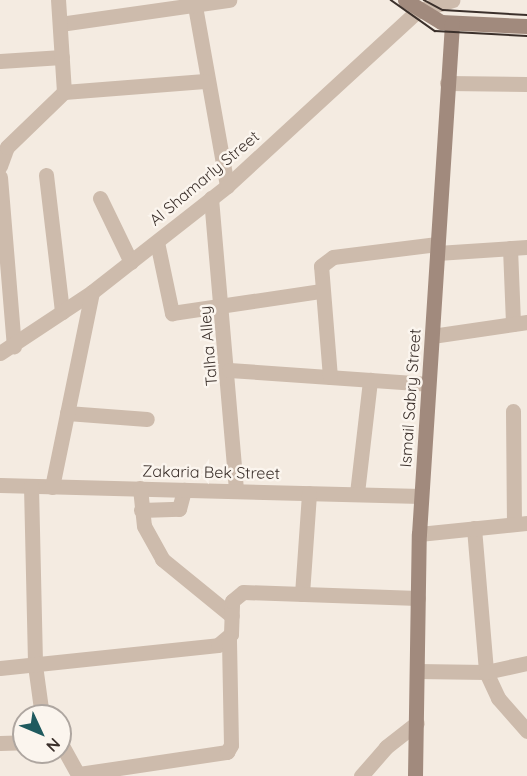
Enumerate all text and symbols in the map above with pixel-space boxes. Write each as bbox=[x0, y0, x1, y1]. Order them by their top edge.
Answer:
street label: Al Shamarly Street bbox=[145, 127, 263, 229]
street label: Talha Alley bbox=[195, 305, 221, 387]
street label: Ismail Sabry Street bbox=[396, 328, 424, 468]
street label: Zakaria Bek Street bbox=[142, 461, 280, 483]
north arrow bbox=[12, 704, 72, 764]
text: N bbox=[42, 734, 65, 756]

